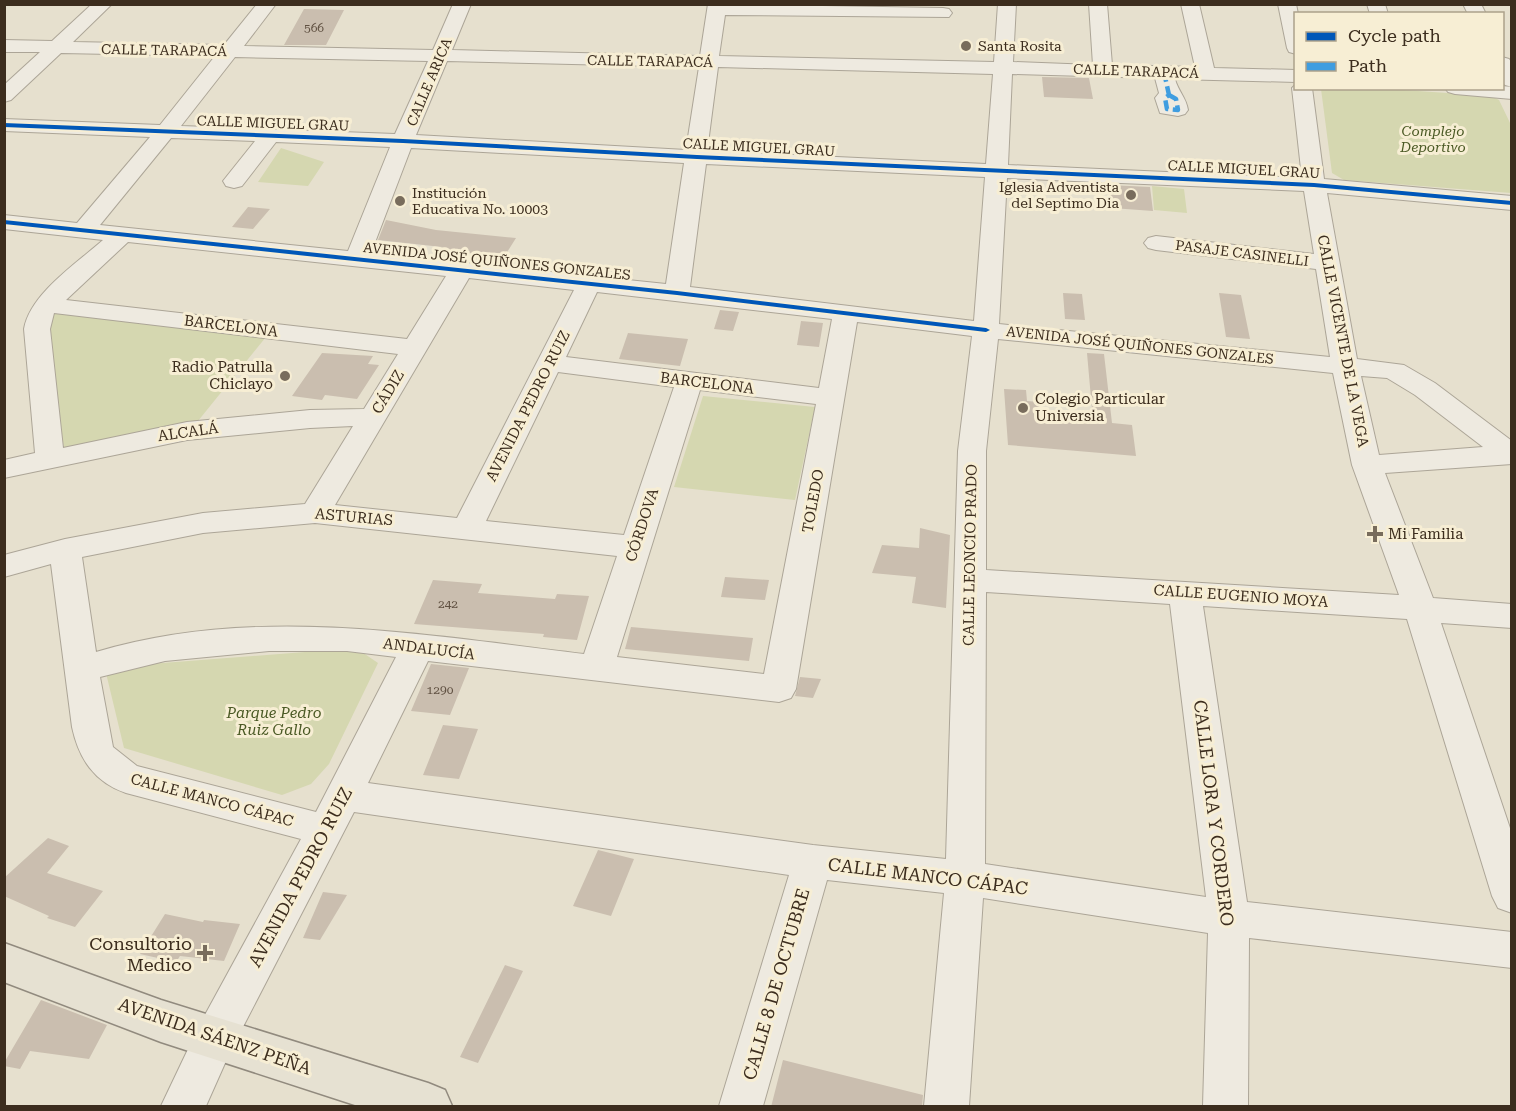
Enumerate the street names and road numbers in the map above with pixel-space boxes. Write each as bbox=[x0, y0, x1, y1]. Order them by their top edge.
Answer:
street label: CALLE ARICA bbox=[403, 35, 455, 129]
street label: CALLE TARAPACÁ bbox=[101, 41, 227, 59]
street label: CALLE TARAPACÁ bbox=[587, 52, 713, 70]
street label: CALLE TARAPACÁ bbox=[1073, 61, 1199, 81]
street label: CALLE MIGUEL GRAU bbox=[196, 112, 350, 134]
street label: CALLE MIGUEL GRAU bbox=[682, 135, 836, 159]
street label: CALLE MIGUEL GRAU bbox=[1167, 157, 1321, 181]
street label: CALLE VICENTE DE LA VEGA bbox=[1314, 233, 1373, 449]
street label: PASAJE CASINELLI bbox=[1174, 237, 1310, 269]
street label: AVENIDA JOSÉ QUIÑONES GONZALES bbox=[363, 239, 632, 283]
street label: BARCELONA bbox=[183, 311, 280, 341]
street label: AVENIDA JOSÉ QUIÑONES GONZALES bbox=[1006, 323, 1275, 367]
street label: AVENIDA PEDRO RUIZ bbox=[482, 328, 574, 484]
street label: CÁDIZ bbox=[368, 367, 408, 417]
street label: BARCELONA bbox=[659, 368, 756, 398]
street label: ALCALÁ bbox=[157, 419, 220, 445]
street label: CALLE LEONCIO PRADO bbox=[959, 464, 981, 646]
street label: TOLEDO bbox=[799, 468, 827, 534]
street label: CÓRDOVA bbox=[621, 485, 663, 564]
street label: ASTURIAS bbox=[314, 505, 394, 529]
street label: CALLE EUGENIO MOYA bbox=[1153, 581, 1329, 611]
street label: ANDALUCÍA bbox=[382, 634, 476, 664]
street label: CALLE LORA Y CORDERO bbox=[1190, 699, 1238, 927]
street label: CALLE MANCO CÁPAC bbox=[129, 770, 296, 830]
street label: AVENIDA PEDRO RUIZ bbox=[244, 784, 356, 970]
street label: CALLE MANCO CÁPAC bbox=[827, 853, 1029, 899]
street label: CALLE 8 DE OCTUBRE bbox=[739, 886, 813, 1082]
street label: AVENIDA SÁENZ PEÑA bbox=[116, 993, 315, 1079]

